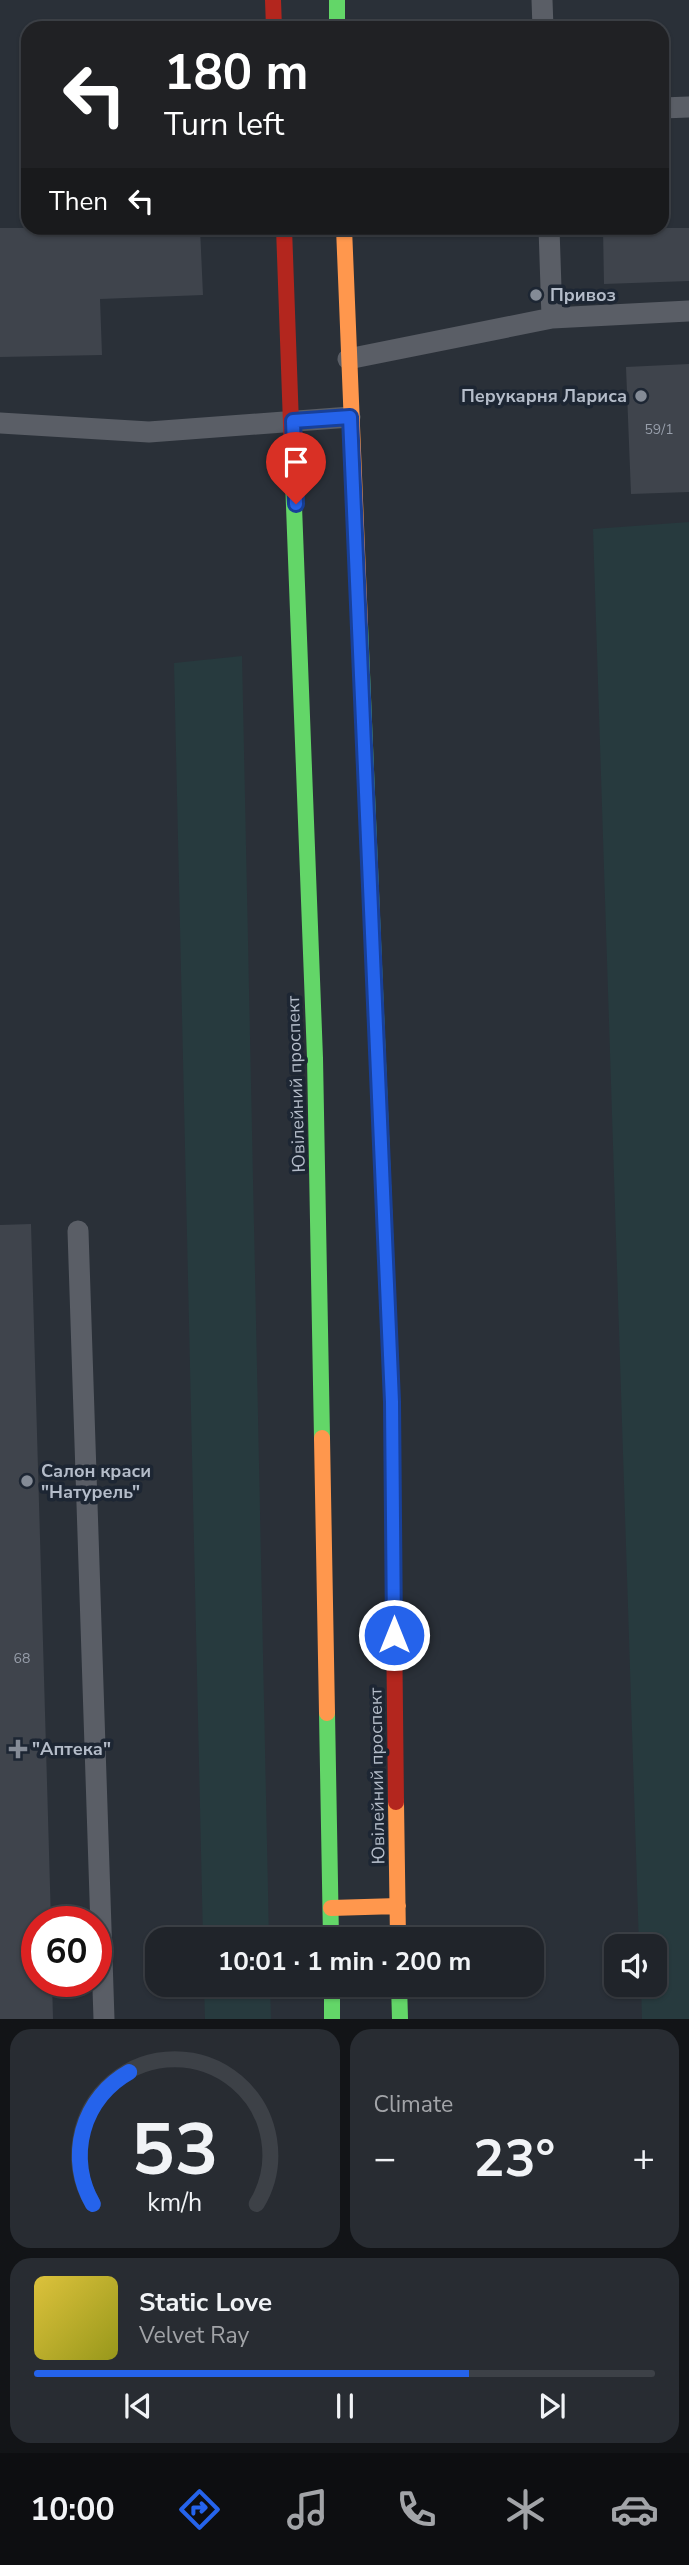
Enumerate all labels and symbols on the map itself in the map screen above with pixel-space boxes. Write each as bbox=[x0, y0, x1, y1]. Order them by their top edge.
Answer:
place label: Привоз bbox=[550, 283, 616, 307]
marker: Привоз bbox=[528, 287, 544, 303]
place label: Перукарня Лариса bbox=[461, 384, 627, 408]
marker: Перукарня Лариса bbox=[633, 388, 649, 404]
house number: 59/1 bbox=[644, 420, 674, 439]
pin bbox=[266, 432, 326, 504]
street label: Ювілейний проспект bbox=[281, 995, 311, 1173]
place label: Салон краси "Натурель" bbox=[41, 1459, 151, 1504]
marker: Салон краси "Натурель" bbox=[19, 1473, 35, 1489]
position arrow bbox=[357, 1598, 431, 1672]
house number: 68 bbox=[14, 1649, 30, 1668]
street label: Ювілейний проспект bbox=[363, 1687, 391, 1865]
place label: "Аптека" bbox=[32, 1737, 111, 1761]
marker: "Аптека" bbox=[10, 1741, 26, 1757]
speed limit sign: 60 bbox=[21, 1906, 112, 1997]

